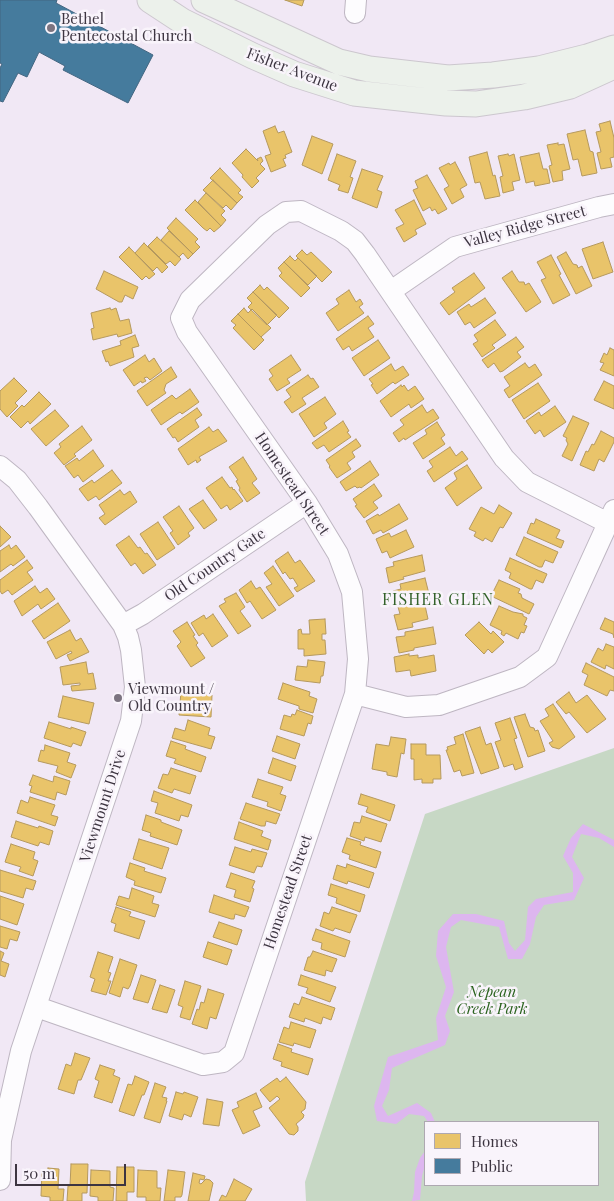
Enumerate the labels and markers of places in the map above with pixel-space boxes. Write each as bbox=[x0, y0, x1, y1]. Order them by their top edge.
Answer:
place label: Bethel Pentecostal Church bbox=[61, 10, 192, 45]
marker: Bethel Pentecostal Church bbox=[45, 22, 57, 34]
place label: Viewmount / Old Country bbox=[128, 680, 214, 715]
marker: Viewmount / Old Country bbox=[112, 692, 124, 704]

